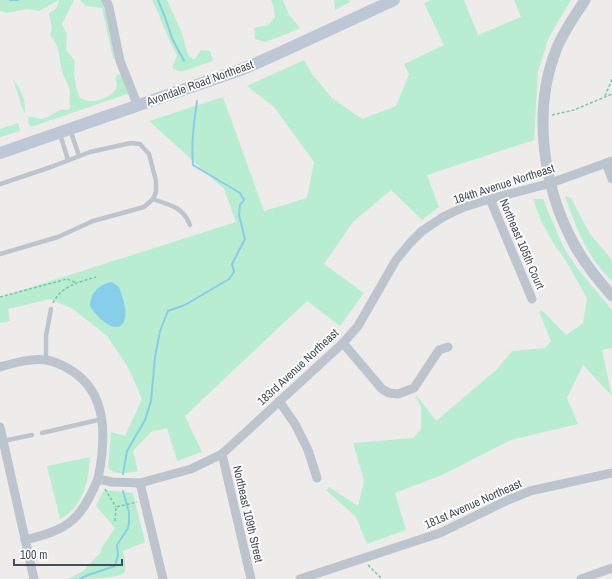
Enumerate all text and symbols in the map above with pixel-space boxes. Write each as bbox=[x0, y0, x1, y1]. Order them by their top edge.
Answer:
street label: Avondale Road Northeast bbox=[143, 56, 256, 110]
street label: 184th Avenue Northeast bbox=[451, 160, 557, 208]
street label: Northeast 105th Court bbox=[496, 196, 548, 292]
street label: 183rd Avenue Northeast bbox=[254, 325, 342, 409]
street label: Northeast 109th Street bbox=[229, 464, 267, 564]
street label: 181st Avenue Northeast bbox=[422, 475, 524, 533]
scale bar bbox=[14, 541, 122, 567]
text: 100 m bbox=[20, 547, 47, 563]

